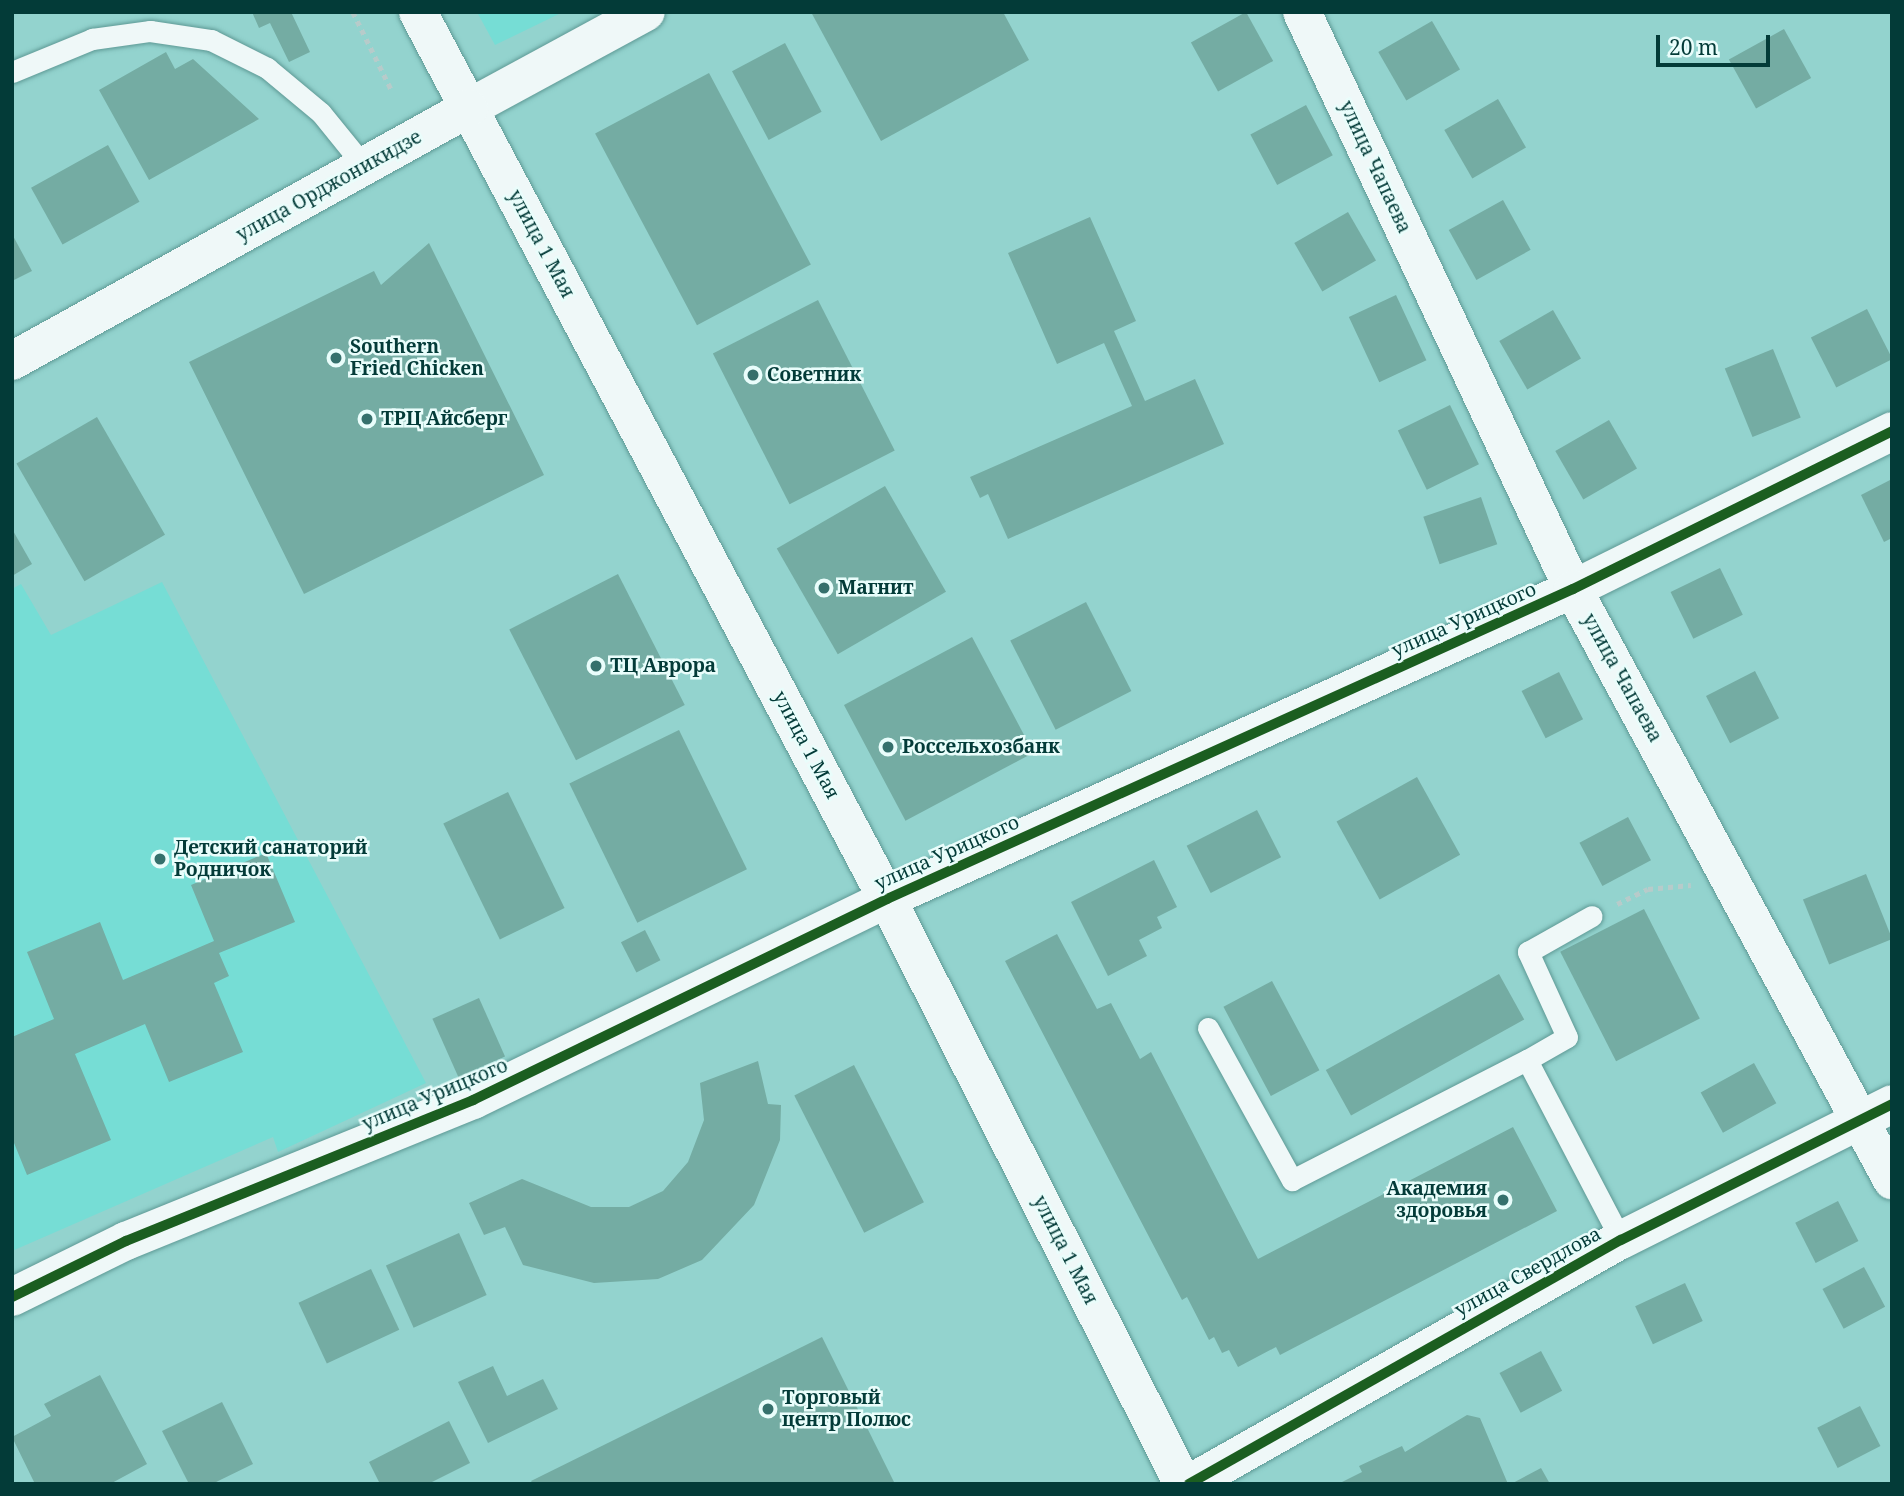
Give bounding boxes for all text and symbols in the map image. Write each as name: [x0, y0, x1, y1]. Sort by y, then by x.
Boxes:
scale bar: [1659, 21, 1773, 65]
text: 20 m: [1669, 33, 1718, 61]
street label: улица Чапаева: [1334, 97, 1416, 237]
street label: улица Орджоникидзе: [232, 126, 426, 246]
street label: улица 1 Мая: [503, 186, 579, 302]
place label: Southern Fried Chicken: [350, 336, 484, 380]
marker: Southern Fried Chicken: [328, 350, 344, 366]
place label: Советник: [767, 364, 861, 386]
marker: Советник: [745, 367, 761, 383]
place label: ТРЦ Айсберг: [381, 408, 507, 430]
marker: ТРЦ Айсберг: [359, 411, 375, 427]
place label: Магнит: [838, 577, 914, 599]
street label: улица Урицкого: [1388, 578, 1540, 662]
marker: Магнит: [816, 580, 832, 596]
street label: улица Чапаева: [1577, 610, 1667, 746]
place label: ТЦ Аврора: [610, 655, 716, 677]
marker: ТЦ Аврора: [588, 658, 604, 674]
street label: улица 1 Мая: [768, 687, 844, 803]
place label: Россельхозбанк: [902, 736, 1060, 758]
marker: Россельхозбанк: [880, 739, 896, 755]
street label: улица Урицкого: [871, 811, 1023, 895]
place label: Детский санаторий Родничок: [174, 837, 367, 881]
marker: Детский санаторий Родничок: [152, 851, 168, 867]
street label: улица Урицкого: [359, 1054, 511, 1136]
place label: Академия здоровья: [1386, 1178, 1487, 1222]
marker: Академия здоровья: [1493, 1190, 1513, 1210]
street label: улица 1 Мая: [1028, 1192, 1102, 1308]
street label: улица Свердлова: [1451, 1222, 1605, 1322]
place label: Торговый центр Полюс: [782, 1387, 911, 1431]
marker: Торговый центр Полюс: [760, 1401, 776, 1417]

